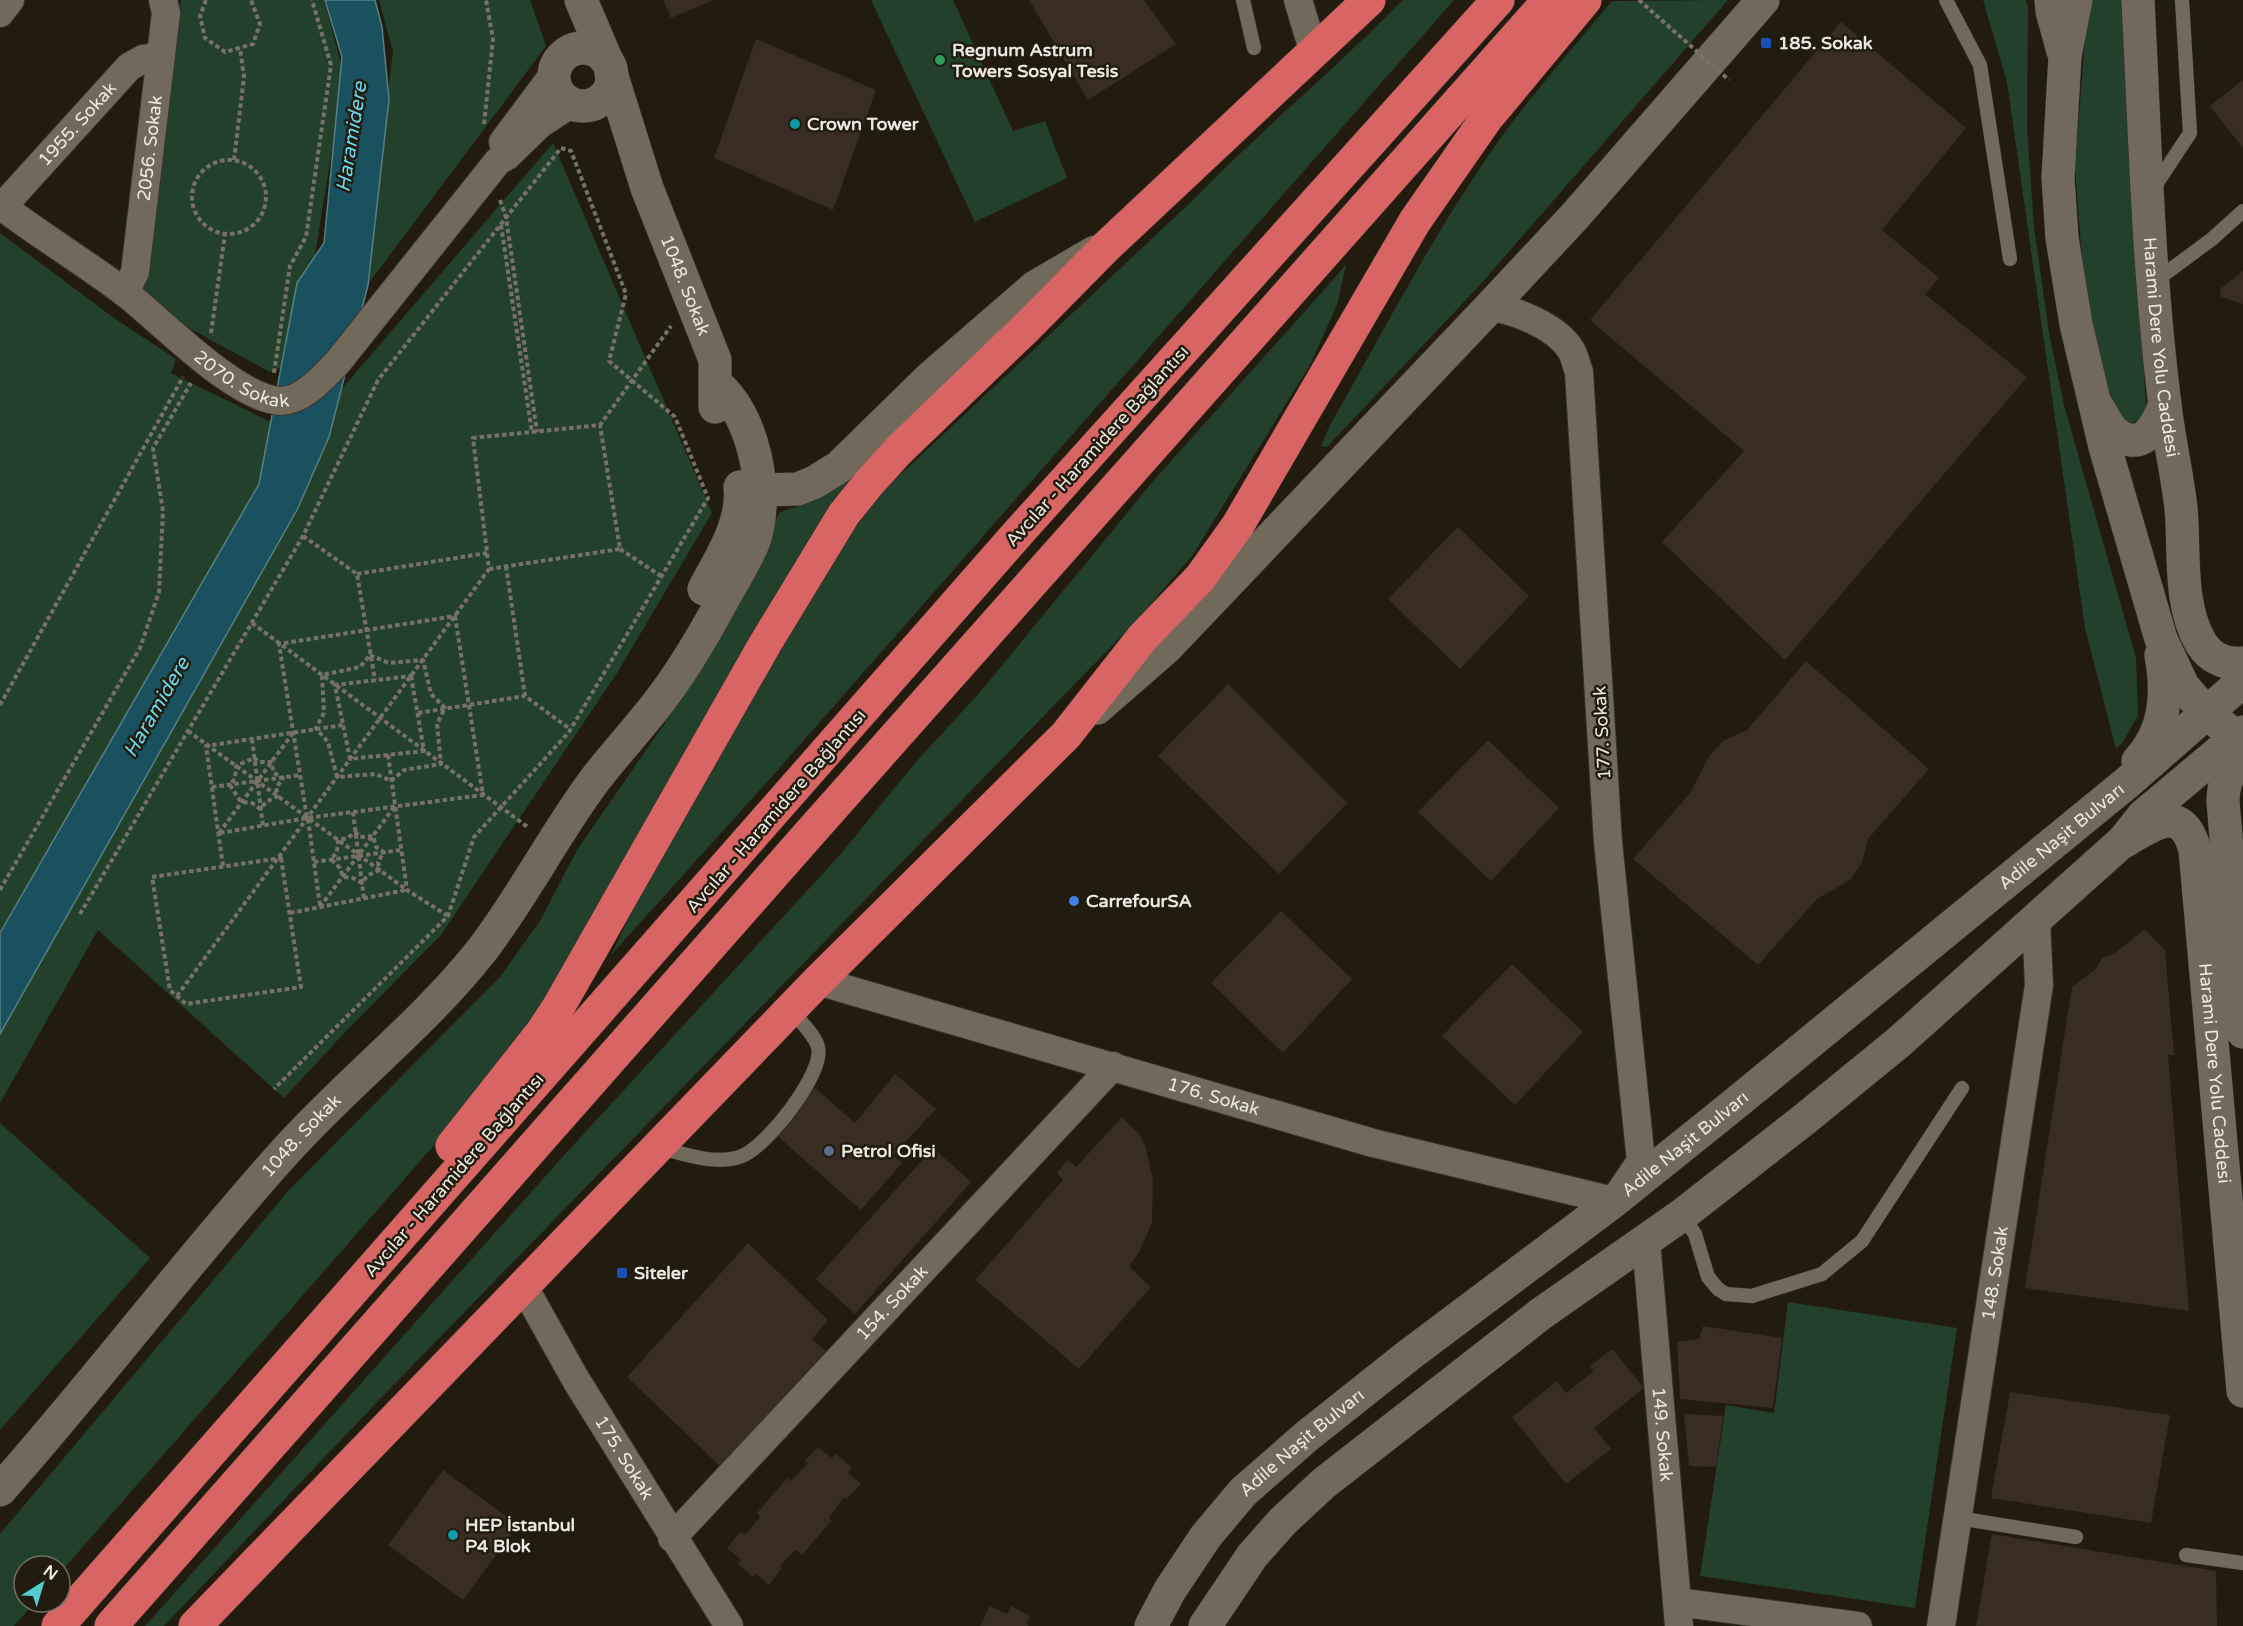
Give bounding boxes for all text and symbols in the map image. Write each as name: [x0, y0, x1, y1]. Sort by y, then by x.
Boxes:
place label: 185. Sokak: [1778, 32, 1873, 54]
marker: 185. Sokak: [1759, 36, 1773, 50]
place label: Regnum Astrum Towers Sosyal Tesis: [951, 39, 1119, 82]
marker: Regnum Astrum Towers Sosyal Tesis: [933, 53, 947, 67]
street label: 1955. Sokak: [33, 77, 121, 171]
water label: Haramidere: [331, 79, 373, 194]
street label: 2056. Sokak: [133, 94, 167, 202]
place label: Crown Tower: [807, 113, 920, 135]
marker: Crown Tower: [788, 117, 802, 131]
street label: 1048. Sokak: [656, 232, 715, 339]
street label: Harami Dere Yolu Caddesi: [2139, 236, 2184, 459]
street label: Avcılar - Haramidere Bağlantısı: [1001, 341, 1193, 551]
street label: 2070. Sokak: [189, 346, 290, 412]
water label: Haramidere: [119, 652, 196, 762]
street label: 177. Sokak: [1589, 685, 1615, 780]
street label: Avcılar - Haramidere Bağlantısı: [681, 705, 871, 917]
street label: Adile Naşit Bulvarı: [1994, 778, 2129, 894]
place label: CarrefourSA: [1086, 890, 1192, 912]
marker: CarrefourSA: [1067, 894, 1081, 908]
street label: Harami Dere Yolu Caddesi: [2194, 962, 2236, 1184]
street label: Avcılar - Haramidere Bağlantısı: [359, 1069, 549, 1281]
street label: 176. Sokak: [1165, 1073, 1262, 1120]
street label: Adile Naşit Bulvarı: [1617, 1086, 1753, 1201]
street label: 1048. Sokak: [257, 1089, 346, 1182]
place label: Petrol Ofisi: [841, 1140, 936, 1162]
marker: Petrol Ofisi: [822, 1144, 836, 1158]
street label: 148. Sokak: [1977, 1224, 2013, 1322]
street label: 154. Sokak: [851, 1260, 932, 1345]
place label: Siteler: [634, 1262, 689, 1284]
marker: Siteler: [615, 1266, 629, 1280]
street label: Adile Naşit Bulvarı: [1235, 1384, 1369, 1501]
street label: 149. Sokak: [1648, 1386, 1678, 1483]
street label: 175. Sokak: [590, 1412, 659, 1504]
place label: HEP İstanbul P4 Blok: [465, 1514, 575, 1557]
marker: HEP İstanbul P4 Blok: [446, 1528, 460, 1542]
north arrow: [12, 1554, 72, 1614]
text: N: [39, 1561, 62, 1585]

